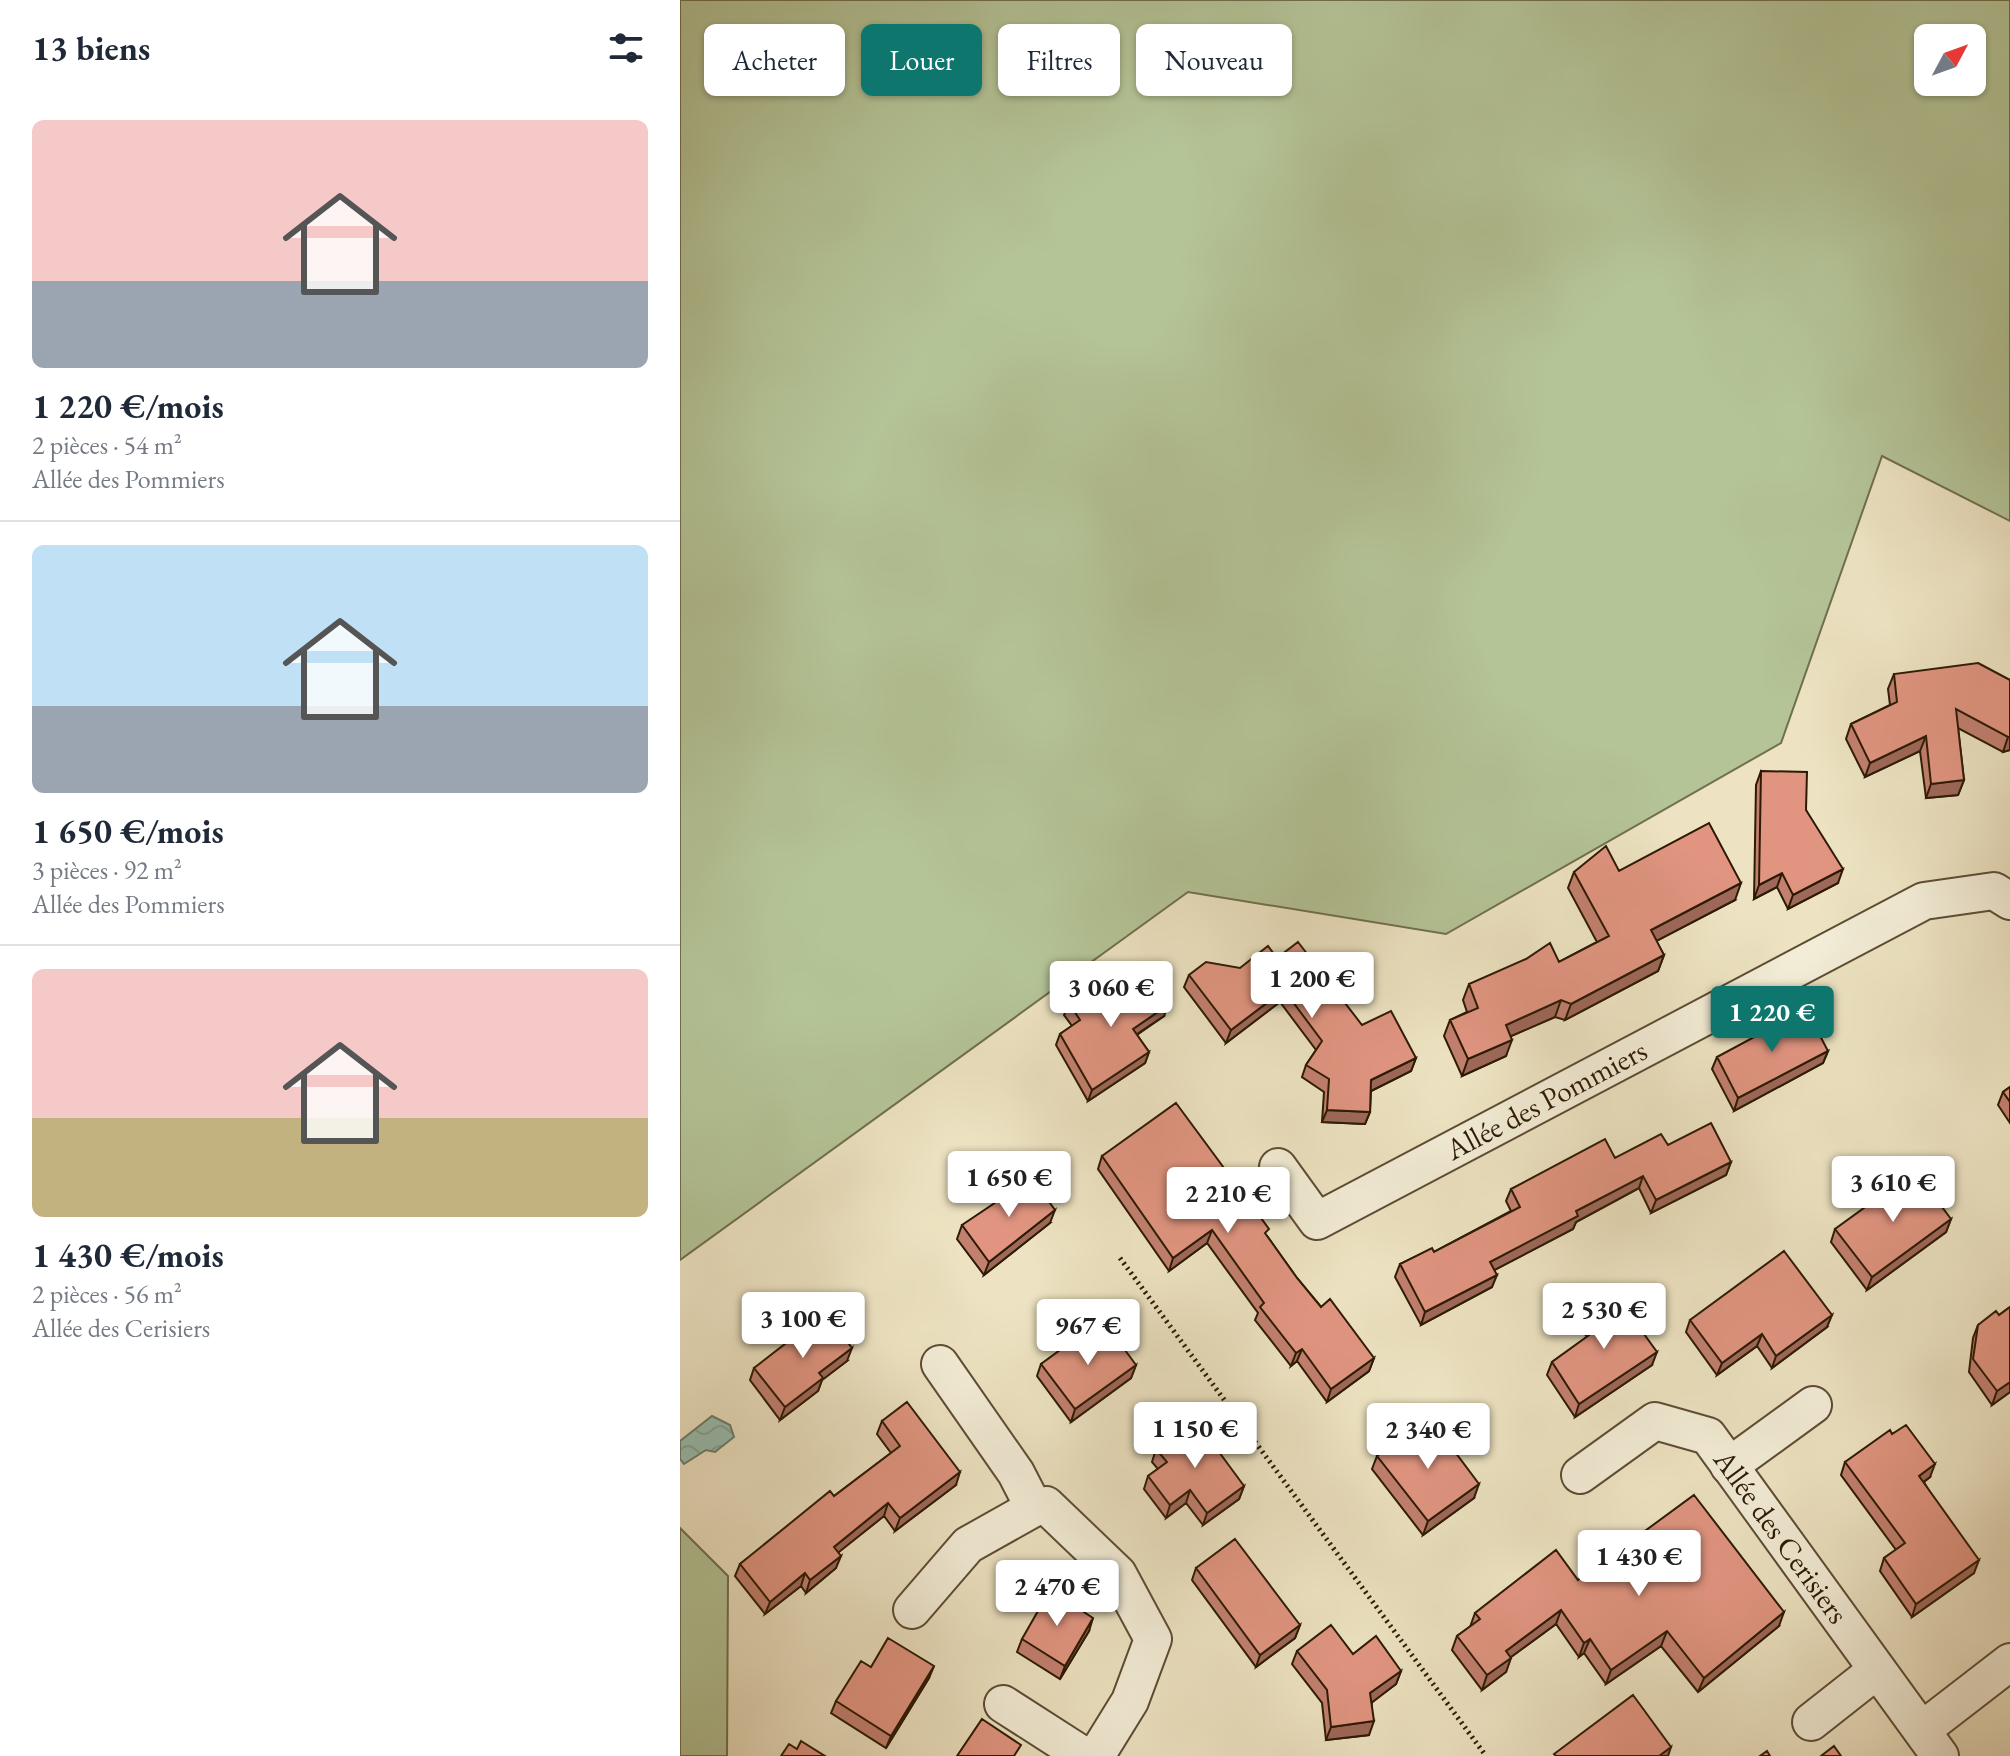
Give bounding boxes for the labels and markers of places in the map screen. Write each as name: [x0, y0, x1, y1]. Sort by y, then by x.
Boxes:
pin: 1 200 €: [1238, 952, 1386, 1020]
pin: 3 060 €: [1037, 961, 1185, 1029]
pin: 1 220 €: [1698, 986, 1846, 1054]
pin: 1 650 €: [935, 1151, 1083, 1219]
pin: 3 610 €: [1819, 1156, 1967, 1224]
pin: 2 210 €: [1154, 1167, 1302, 1235]
pin: 2 530 €: [1530, 1283, 1678, 1351]
pin: 3 100 €: [729, 1292, 877, 1360]
pin: 967 €: [1032, 1299, 1144, 1367]
pin: 1 150 €: [1121, 1402, 1269, 1470]
pin: 2 340 €: [1354, 1403, 1502, 1471]
pin: 1 430 €: [1565, 1530, 1713, 1598]
pin: 2 470 €: [983, 1560, 1131, 1628]

